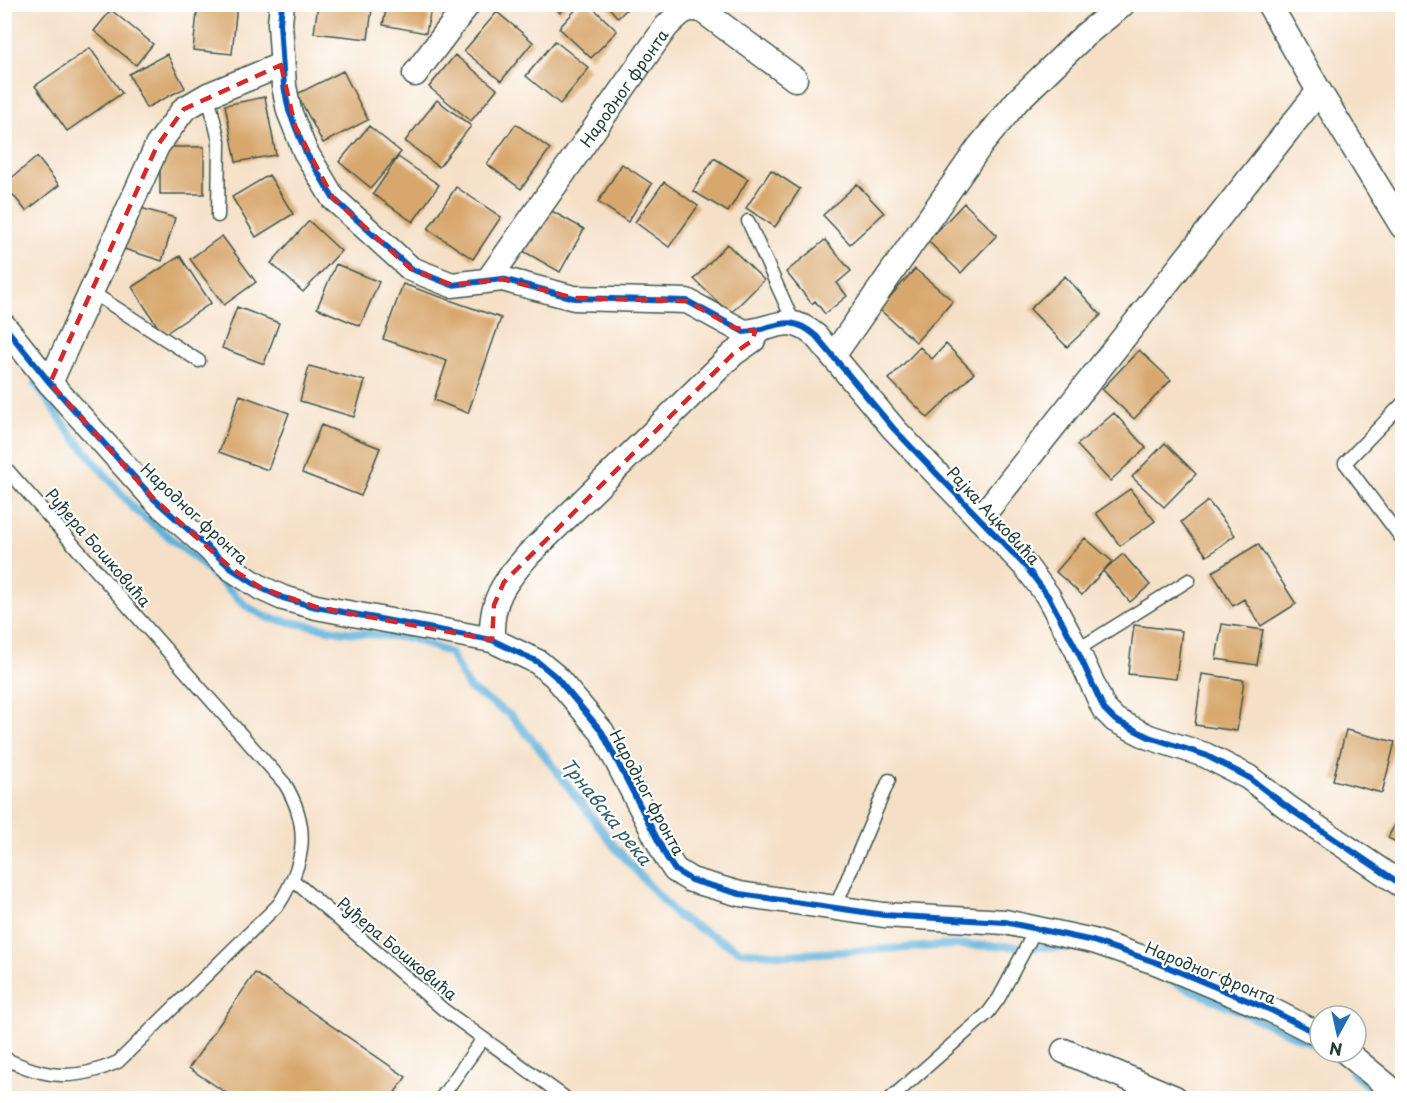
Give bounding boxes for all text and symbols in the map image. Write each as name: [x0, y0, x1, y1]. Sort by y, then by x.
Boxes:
street label: Народног фронта: [574, 23, 674, 152]
street label: Народног фронта: [136, 457, 254, 570]
street label: Рајка Ацковића: [942, 460, 1046, 570]
street label: Руђера Бошковића: [41, 482, 157, 612]
street label: Народног фронта: [605, 725, 691, 859]
water label: Трнавска река: [555, 752, 659, 871]
street label: Руђера Бошковића: [333, 891, 463, 1005]
street label: Народног фронта: [1142, 935, 1280, 1009]
north arrow: [1308, 1004, 1368, 1064]
text: N: [1328, 1037, 1344, 1063]

